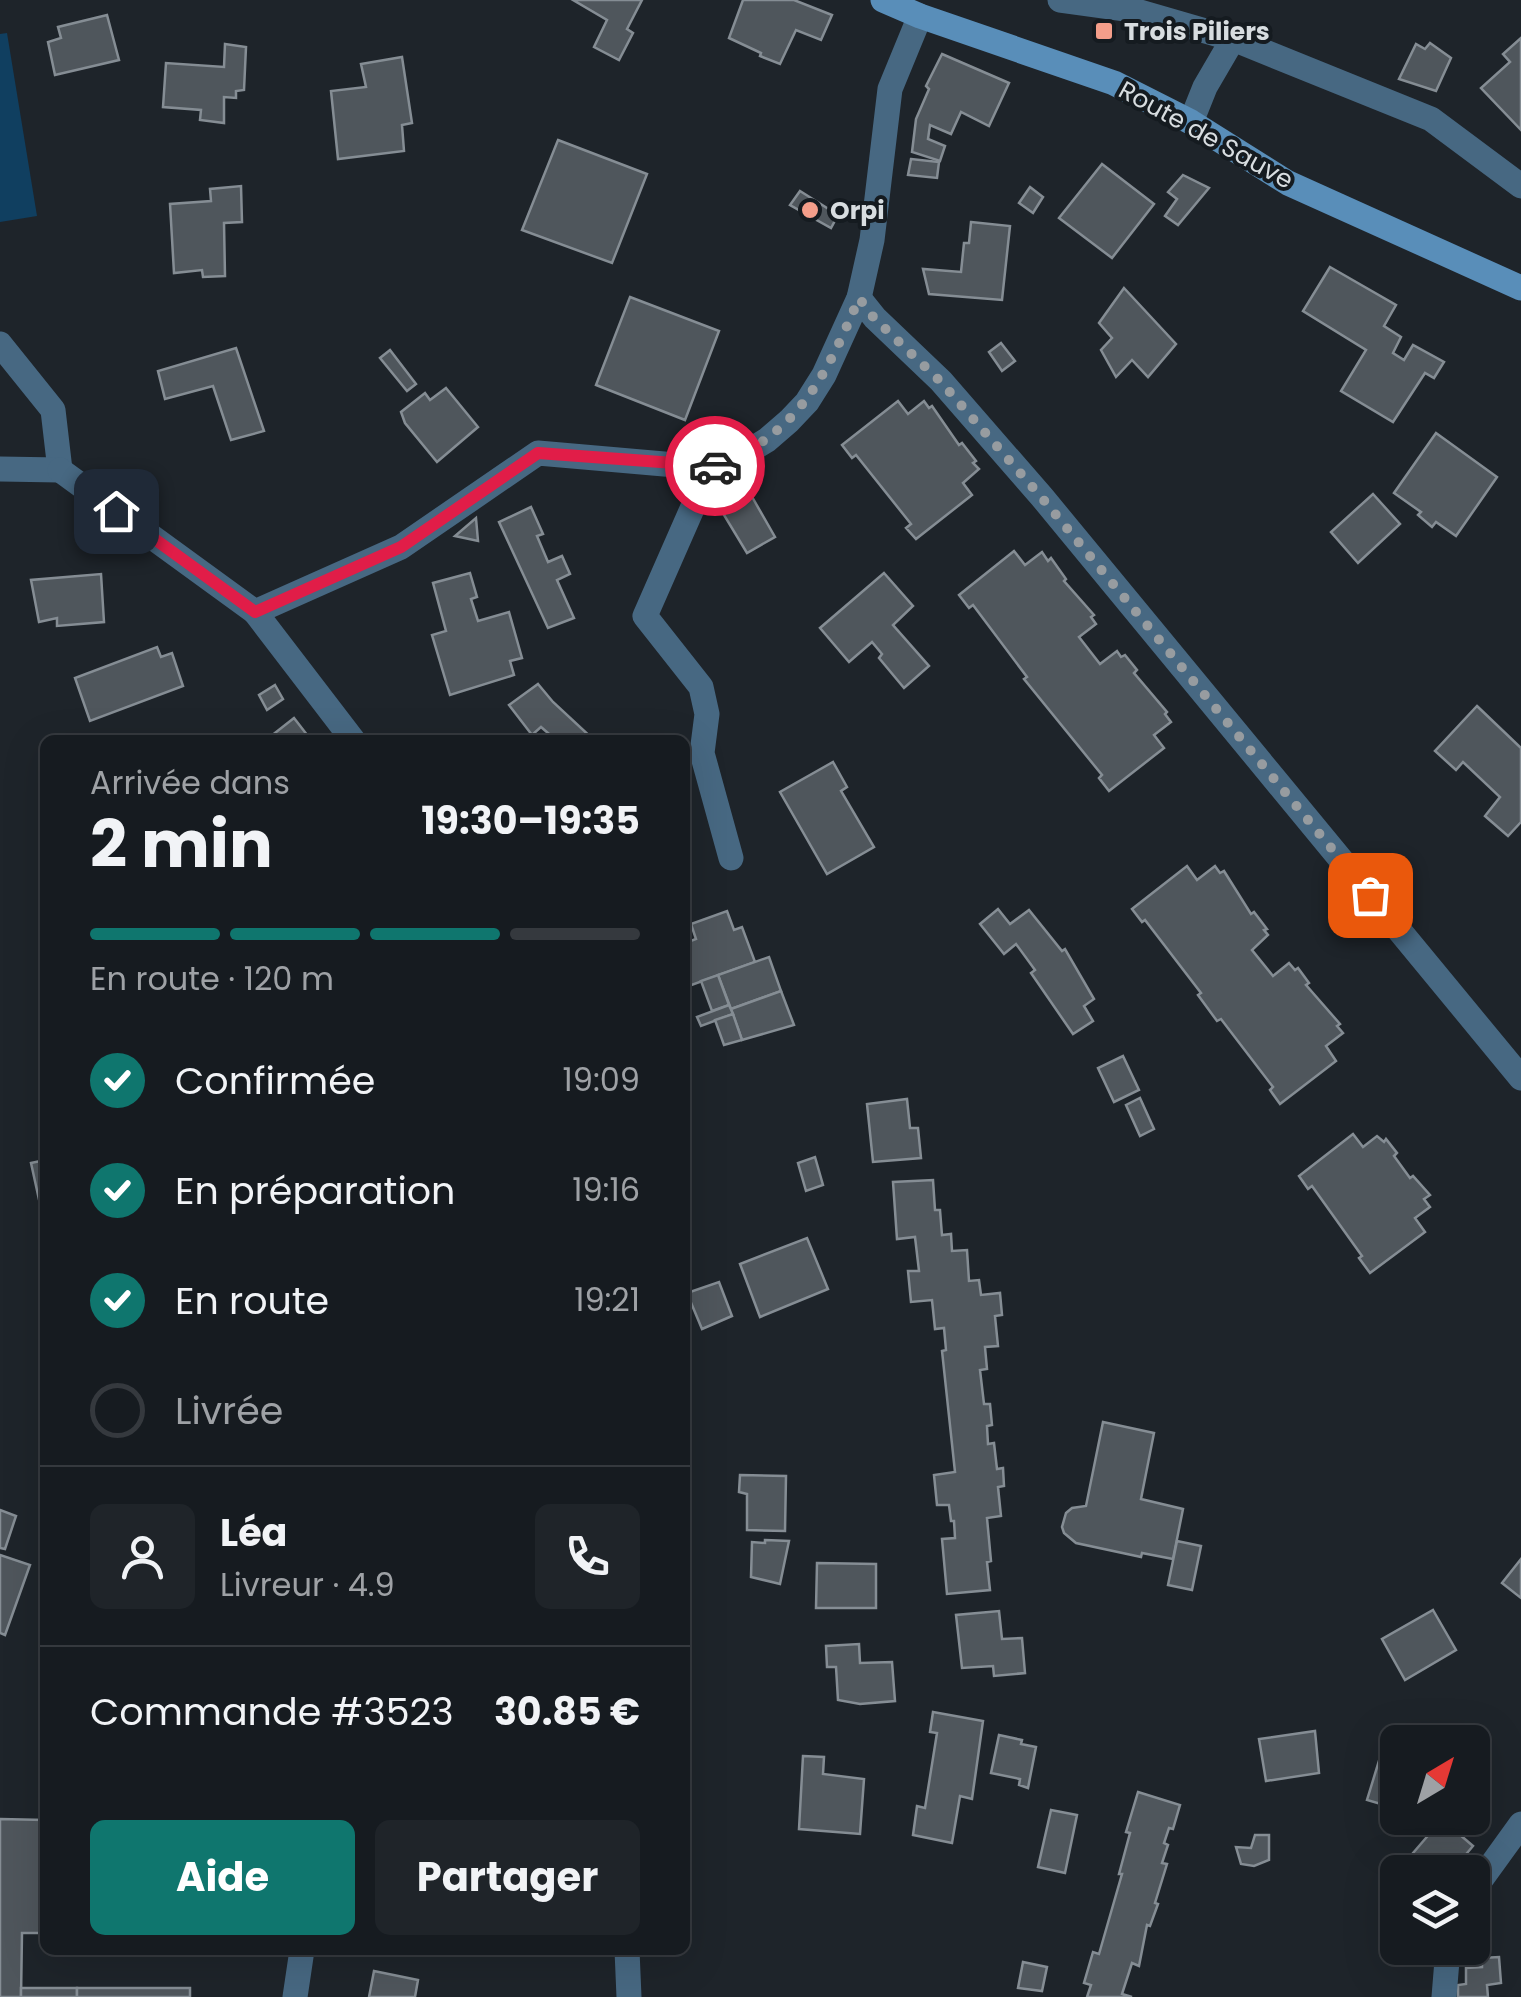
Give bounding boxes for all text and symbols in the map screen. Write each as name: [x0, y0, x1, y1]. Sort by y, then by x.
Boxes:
place label: Trois Piliers: [1124, 14, 1270, 49]
marker: Trois Piliers: [1093, 20, 1115, 42]
street label: Route de Sauve: [1112, 73, 1300, 197]
place label: Orpi: [830, 193, 885, 228]
marker: Orpi: [799, 199, 821, 221]
courier: [665, 416, 765, 516]
icon: car: [688, 439, 743, 494]
pin: [74, 469, 159, 554]
icon: home: [89, 484, 144, 539]
text: Arrivée dans: [90, 760, 290, 805]
text: 19:30–19:35: [421, 794, 640, 847]
text: 2 min: [90, 799, 273, 890]
pin: [1328, 853, 1413, 938]
icon: bag: [1343, 868, 1398, 923]
text: En route · 120 m: [90, 956, 334, 1001]
icon: check: [90, 1053, 145, 1108]
text: Confirmée: [175, 1054, 375, 1107]
text: 19:09: [563, 1057, 640, 1102]
icon: check: [90, 1163, 145, 1218]
text: En préparation: [175, 1164, 455, 1217]
text: 19:16: [572, 1167, 640, 1212]
icon: check: [90, 1273, 145, 1328]
text: En route: [175, 1274, 329, 1327]
text: 19:21: [574, 1277, 640, 1322]
text: Livrée: [175, 1384, 283, 1437]
button: person: [90, 1504, 195, 1609]
button: phone: [535, 1504, 640, 1609]
text: Léa: [220, 1506, 287, 1559]
text: Livreur · 4.9: [220, 1562, 395, 1607]
text: Commande #3523: [90, 1685, 454, 1738]
text: 30.85 €: [494, 1685, 640, 1738]
north arrow: [1380, 1725, 1490, 1835]
map controls: [1380, 1725, 1490, 1965]
button: Aide: [90, 1820, 355, 1935]
button: Partager: [375, 1820, 640, 1935]
button: layers: [1380, 1855, 1490, 1965]

